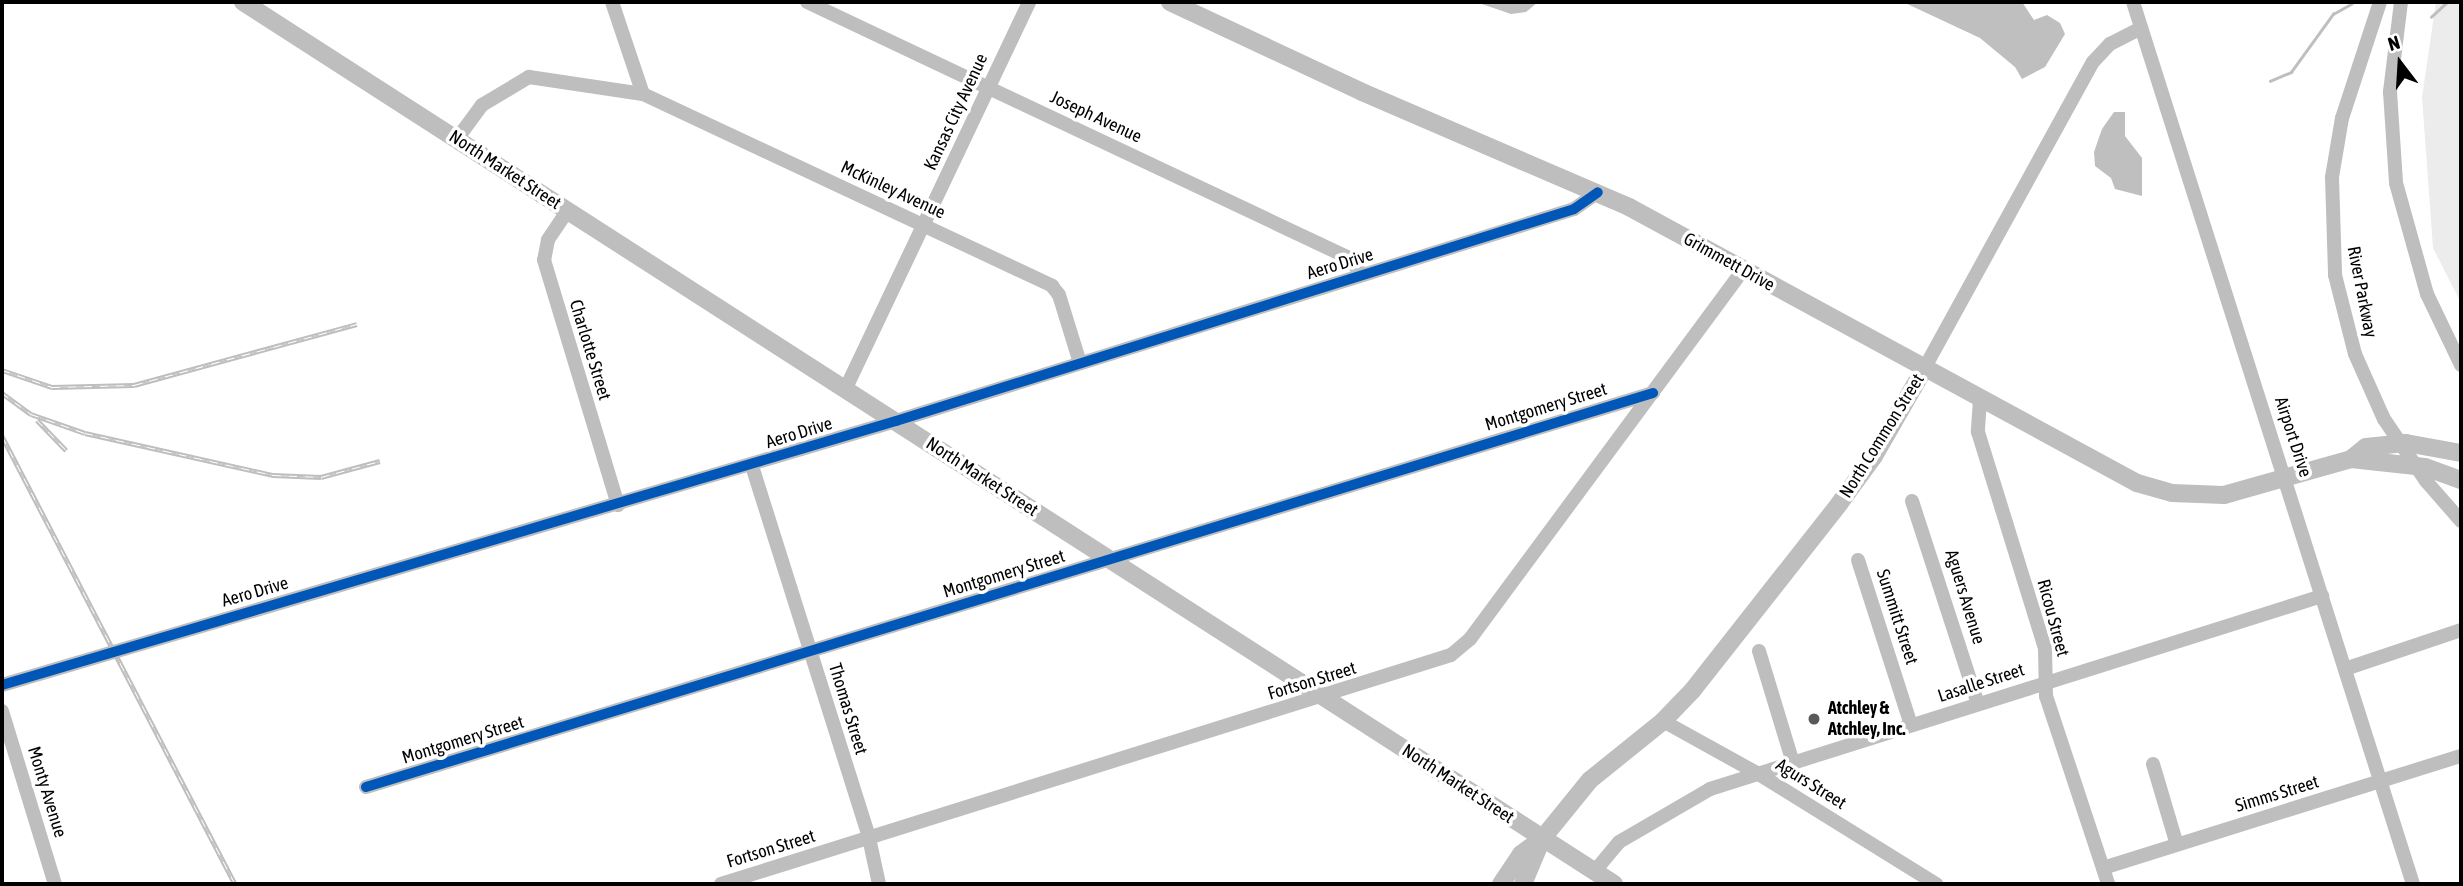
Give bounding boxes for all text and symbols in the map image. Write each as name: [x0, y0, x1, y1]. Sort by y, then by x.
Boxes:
north arrow: [2365, 28, 2435, 98]
text: N: [2385, 31, 2402, 55]
street label: Kansas City Avenue: [920, 50, 992, 174]
street label: Joseph Avenue: [1047, 86, 1145, 148]
street label: North Market Street: [445, 126, 565, 214]
street label: McKinley Avenue: [837, 156, 949, 224]
street label: Grimmett Drive: [1680, 228, 1778, 296]
street label: Aero Drive: [1304, 244, 1376, 284]
street label: River Parkway: [2343, 244, 2381, 340]
street label: Charlotte Street: [564, 297, 616, 403]
street label: North Common Street: [1835, 370, 1929, 502]
street label: Montgomery Street: [1483, 378, 1609, 436]
street label: Airport Drive: [2270, 394, 2316, 480]
street label: Aero Drive: [763, 413, 835, 453]
street label: North Market Street: [922, 433, 1042, 521]
street label: Montgomery Street: [941, 545, 1067, 603]
street label: Aguers Avenue: [1940, 547, 1990, 647]
street label: Summitt Street: [1871, 567, 1923, 667]
street label: Aero Drive: [219, 572, 291, 612]
street label: Ricou Street: [2032, 577, 2074, 659]
street label: Fortson Street: [1265, 657, 1359, 705]
street label: Lasalle Street: [1935, 659, 2027, 707]
street label: Thomas Street: [824, 661, 872, 757]
place label: Atchley & Atchley, Inc.: [1828, 698, 1906, 740]
street label: Montgomery Street: [400, 711, 526, 769]
marker: Atchley & Atchley, Inc.: [1806, 711, 1822, 727]
street label: North Market Street: [1398, 740, 1518, 828]
street label: Monty Avenue: [23, 744, 71, 840]
street label: Agurs Street: [1772, 754, 1850, 814]
street label: Simms Street: [2233, 771, 2321, 817]
street label: Fortson Street: [724, 825, 818, 873]

